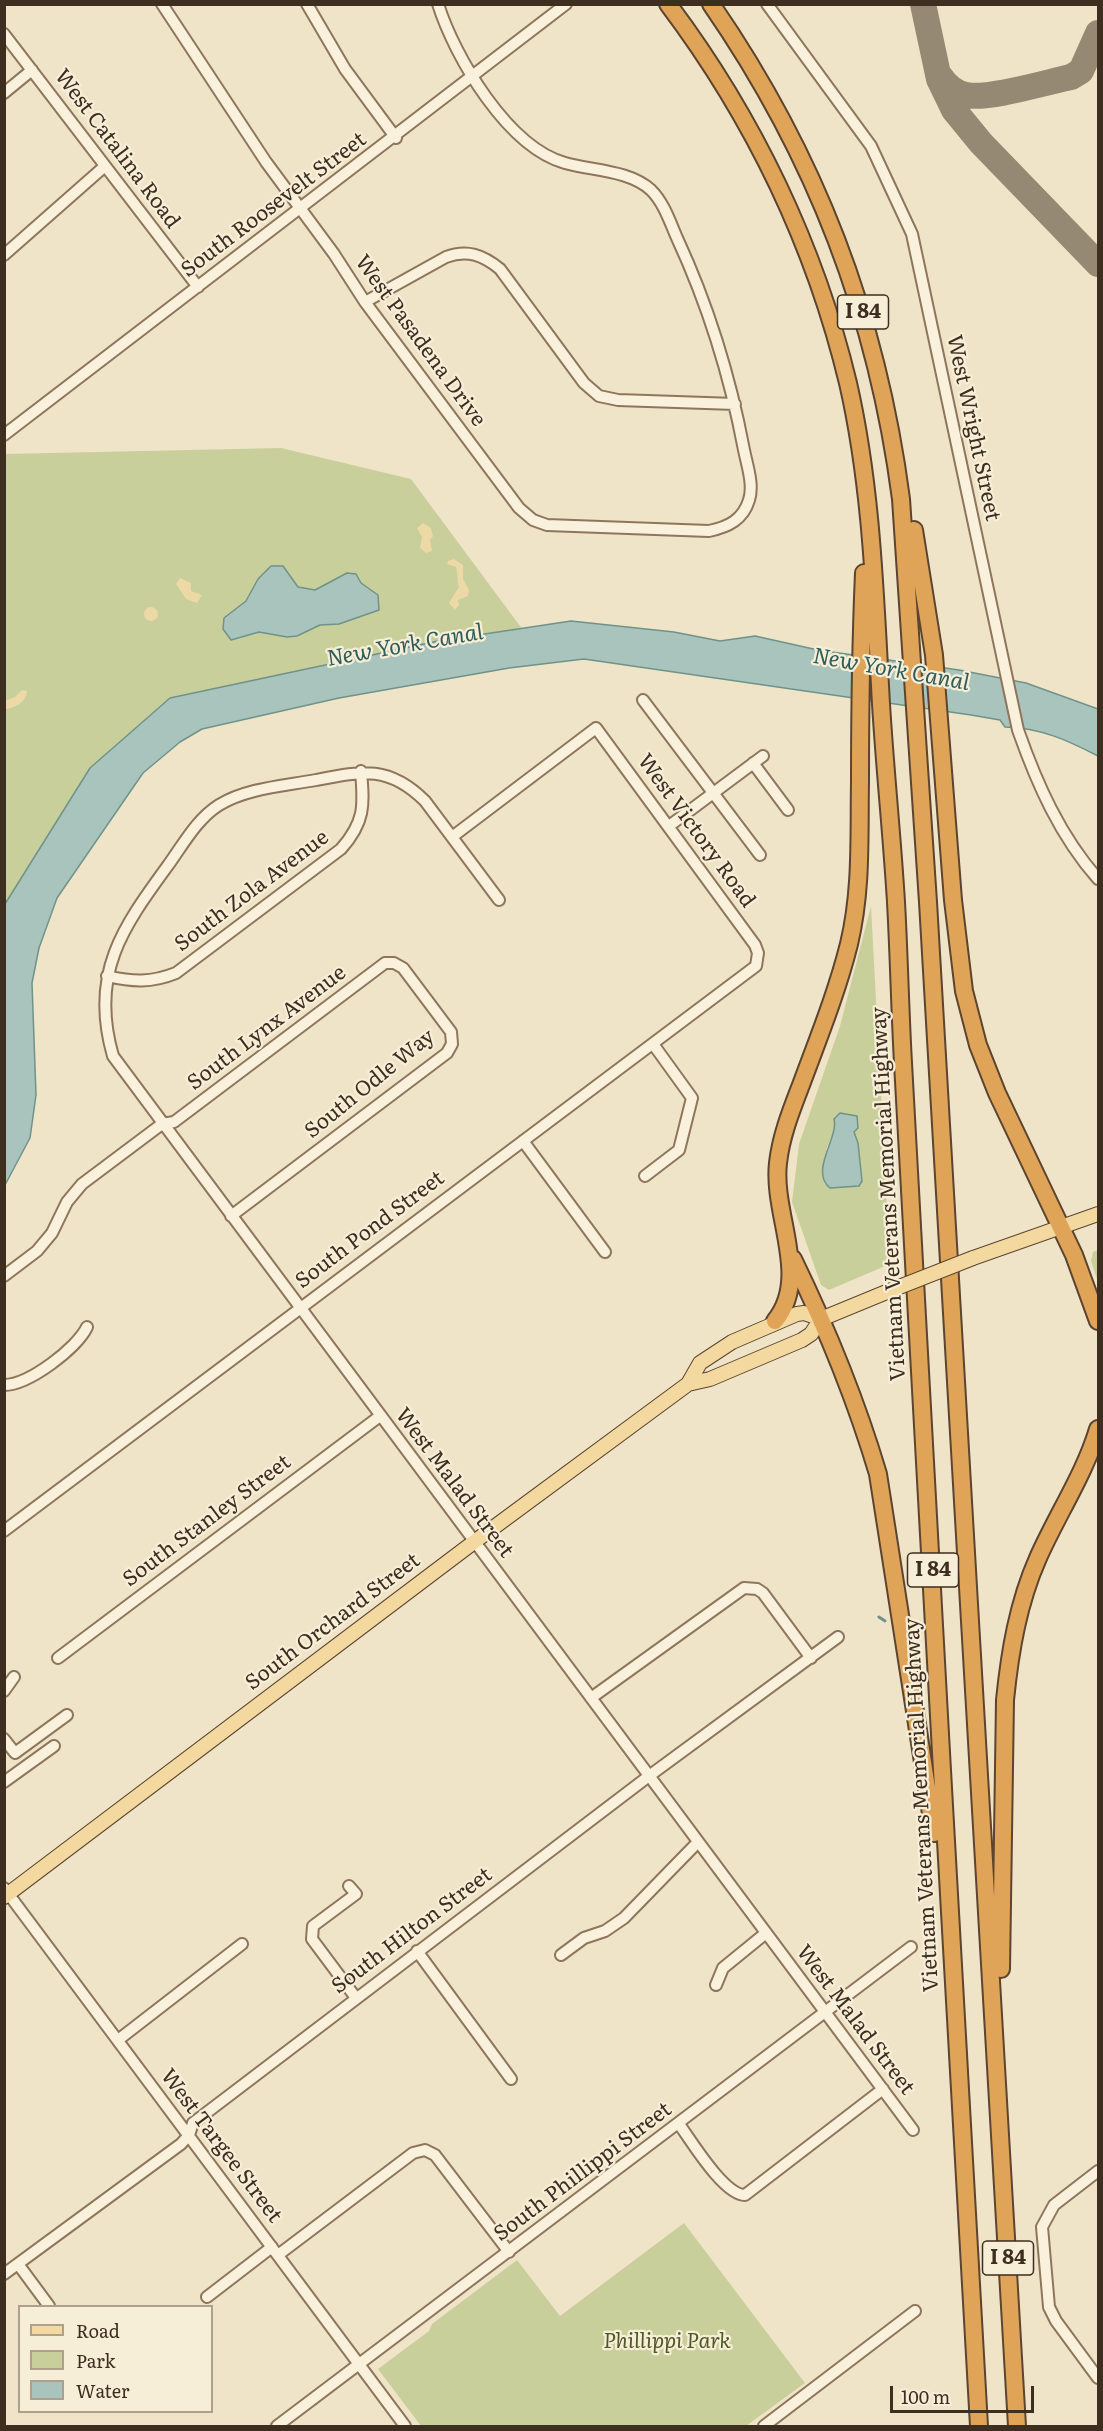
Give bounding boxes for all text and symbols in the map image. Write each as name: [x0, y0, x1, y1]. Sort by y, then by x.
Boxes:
street label: West Catalina Road: [49, 64, 185, 234]
street label: South Roosevelt Street: [177, 127, 371, 283]
street label: West Pasadena Drive: [349, 250, 491, 432]
road number: I 84: [838, 295, 888, 329]
street label: West Wright Street: [941, 332, 1005, 524]
water label: New York Canal: [325, 619, 485, 673]
water label: New York Canal: [811, 643, 971, 697]
street label: West Victory Road: [632, 749, 760, 913]
street label: South Zola Avenue: [170, 825, 334, 957]
street label: South Lynx Avenue: [183, 960, 351, 1096]
street label: Vietnam Veterans Memorial Highway: [867, 1006, 911, 1382]
street label: South Odle Way: [300, 1024, 440, 1144]
street label: South Pond Street: [291, 1166, 449, 1294]
street label: West Malad Street: [389, 1403, 519, 1563]
street label: South Stanley Street: [118, 1450, 296, 1592]
street label: South Orchard Street: [241, 1548, 425, 1696]
road number: I 84: [908, 1553, 958, 1587]
street label: Vietnam Veterans Memorial Highway: [900, 1617, 944, 1993]
street label: South Hilton Street: [327, 1863, 497, 1999]
street label: West Malad Street: [790, 1940, 920, 2100]
street label: West Targee Street: [155, 2064, 287, 2228]
street label: South Phillippi Street: [489, 2097, 677, 2247]
road number: I 84: [982, 2241, 1034, 2275]
legend: [18, 2305, 213, 2413]
text: Road: [76, 2317, 120, 2344]
park label: Phillippi Park: [603, 2329, 731, 2355]
text: Park: [76, 2347, 115, 2374]
scale bar: [893, 2374, 1037, 2412]
text: Water: [76, 2377, 129, 2404]
text: 100 m: [901, 2383, 950, 2410]

